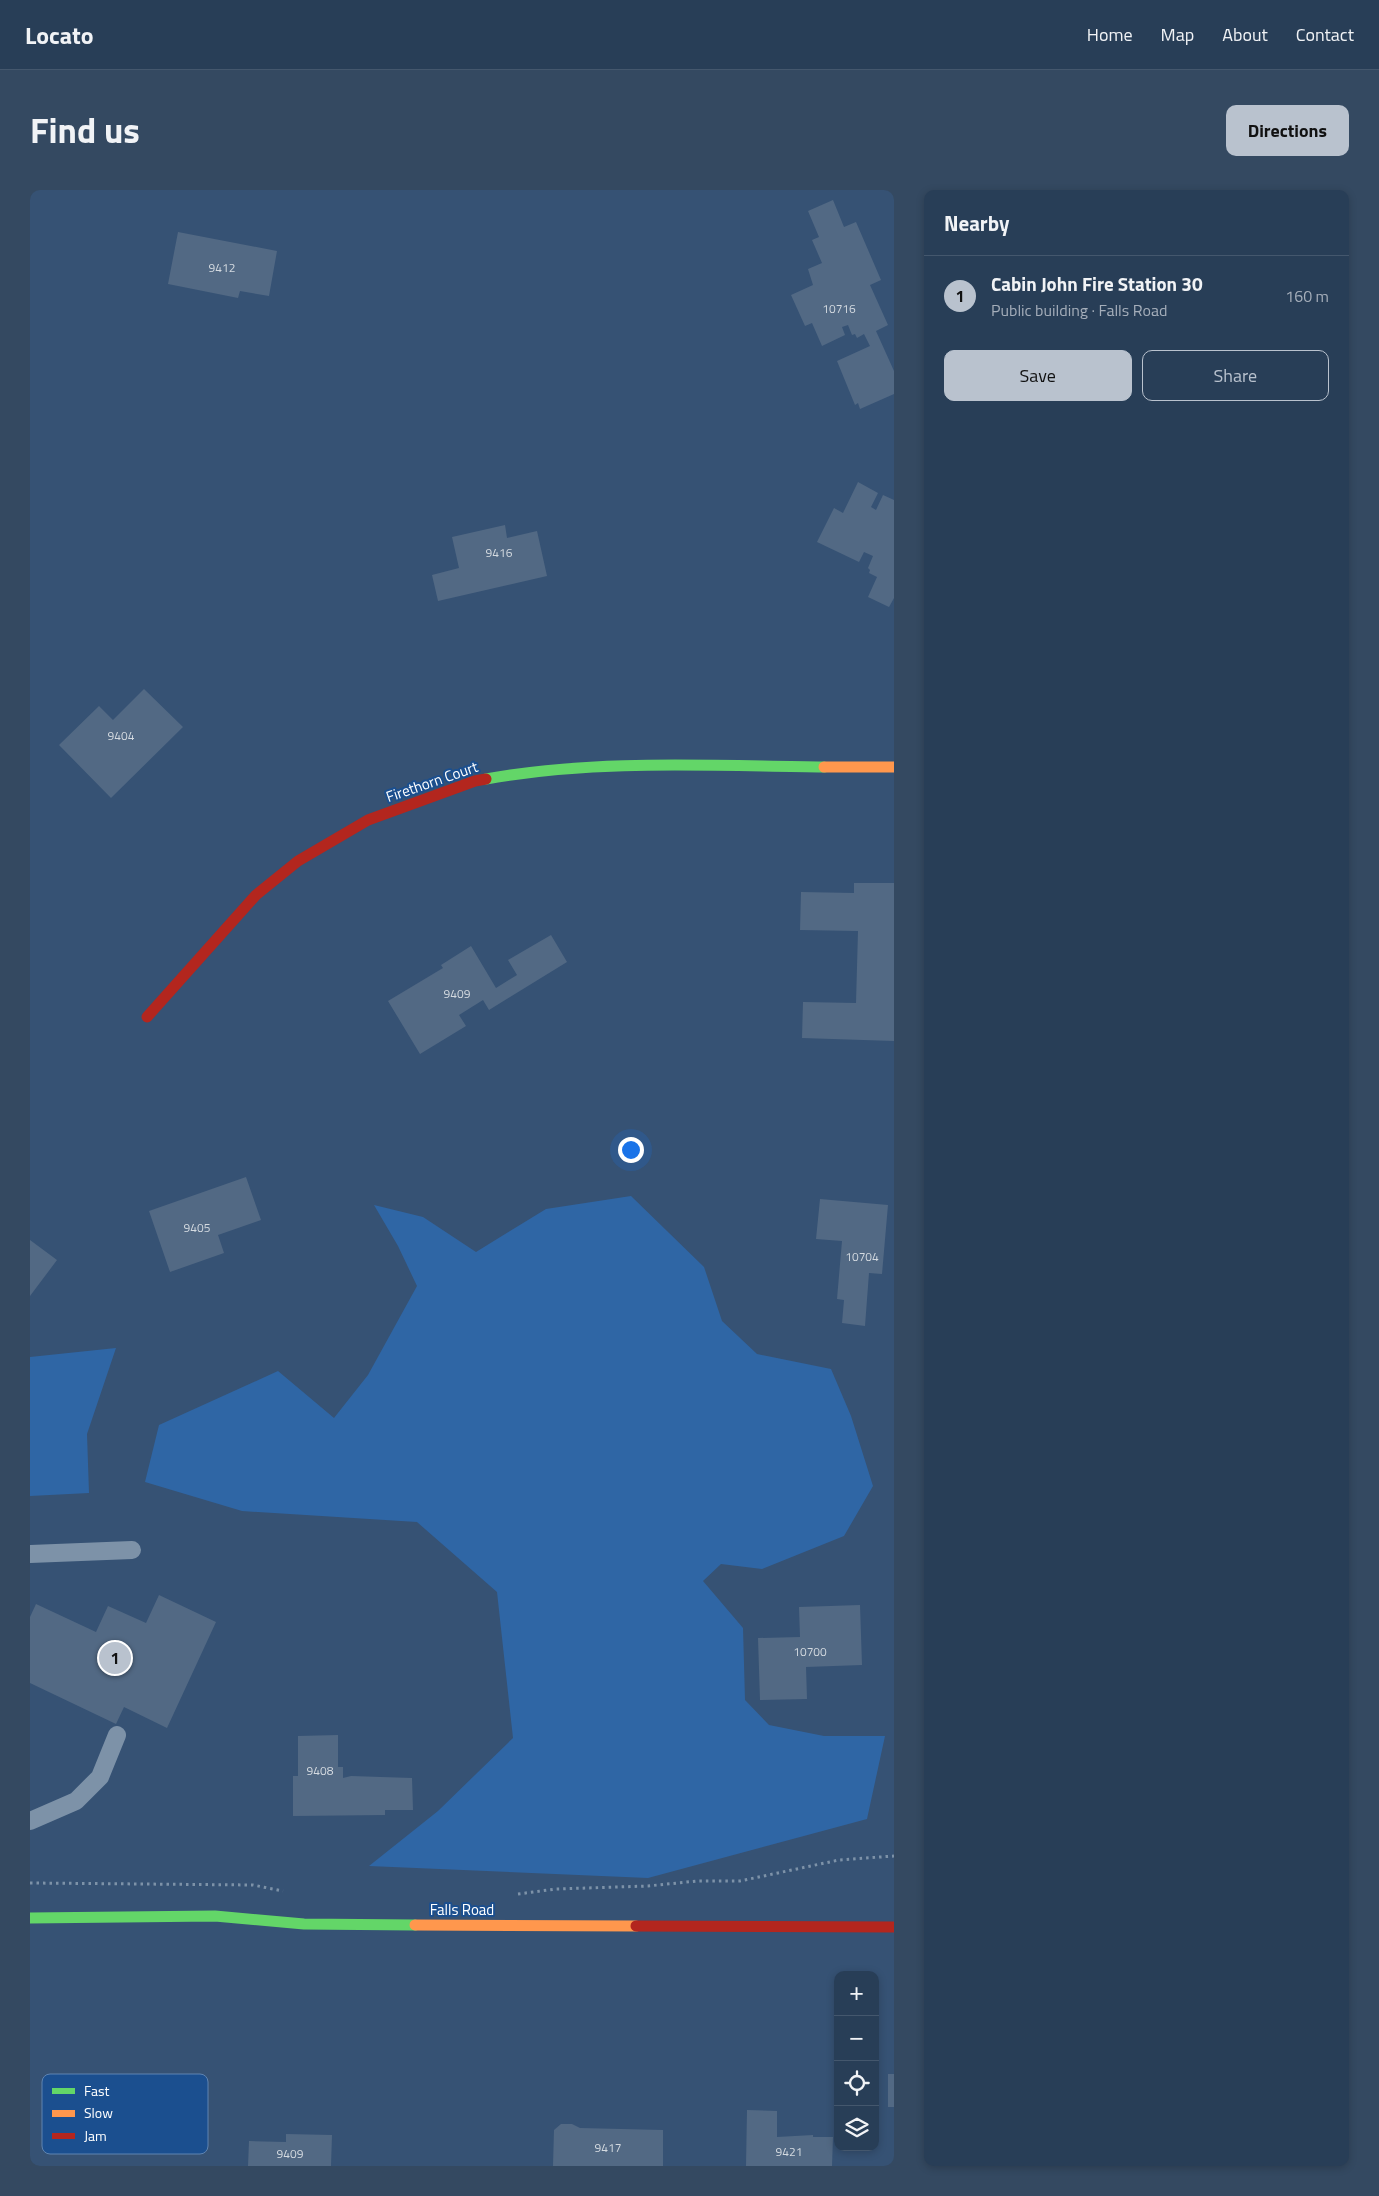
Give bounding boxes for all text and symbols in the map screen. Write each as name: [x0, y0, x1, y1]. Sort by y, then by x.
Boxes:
text: Locato: [25, 17, 94, 53]
text: Home: [1087, 21, 1133, 48]
text: Map: [1161, 21, 1194, 48]
text: About: [1222, 21, 1268, 48]
text: Contact: [1296, 21, 1354, 48]
text: Find us: [30, 103, 140, 157]
button: Directions: [1226, 105, 1349, 156]
text: Nearby: [944, 207, 1009, 239]
house number: 9412: [209, 258, 235, 277]
text: Cabin John Fire Station 30: [991, 269, 1203, 298]
text: 1: [956, 284, 964, 308]
text: 160 m: [1285, 284, 1329, 308]
text: Public building · Falls Road: [991, 298, 1167, 322]
house number: 10716: [822, 299, 856, 318]
button: Save: [944, 350, 1132, 401]
button: Share: [1142, 350, 1329, 401]
house number: 9416: [486, 543, 513, 562]
house number: 9404: [108, 726, 135, 745]
street label: Firethorn Court: [383, 755, 482, 808]
house number: 9409: [444, 984, 471, 1003]
your location: [618, 1137, 644, 1163]
house number: 9405: [184, 1218, 211, 1237]
house number: 10704: [845, 1247, 879, 1266]
pin: 1: [99, 1639, 131, 1677]
house number: 10700: [793, 1642, 827, 1661]
house number: 9408: [307, 1761, 334, 1780]
street label: Falls Road: [430, 1898, 494, 1921]
map controls: [834, 1971, 879, 2151]
button: +: [834, 1971, 879, 2016]
button: −: [834, 2016, 879, 2061]
button: locate: [834, 2061, 879, 2106]
legend: [42, 2074, 208, 2154]
text: Fast: [84, 2080, 109, 2101]
text: Slow: [84, 2102, 113, 2123]
button: layers: [834, 2106, 879, 2151]
text: Jam: [84, 2125, 107, 2146]
house number: 9417: [595, 2138, 621, 2157]
house number: 9421: [776, 2142, 802, 2161]
house number: 9409: [277, 2144, 304, 2163]

